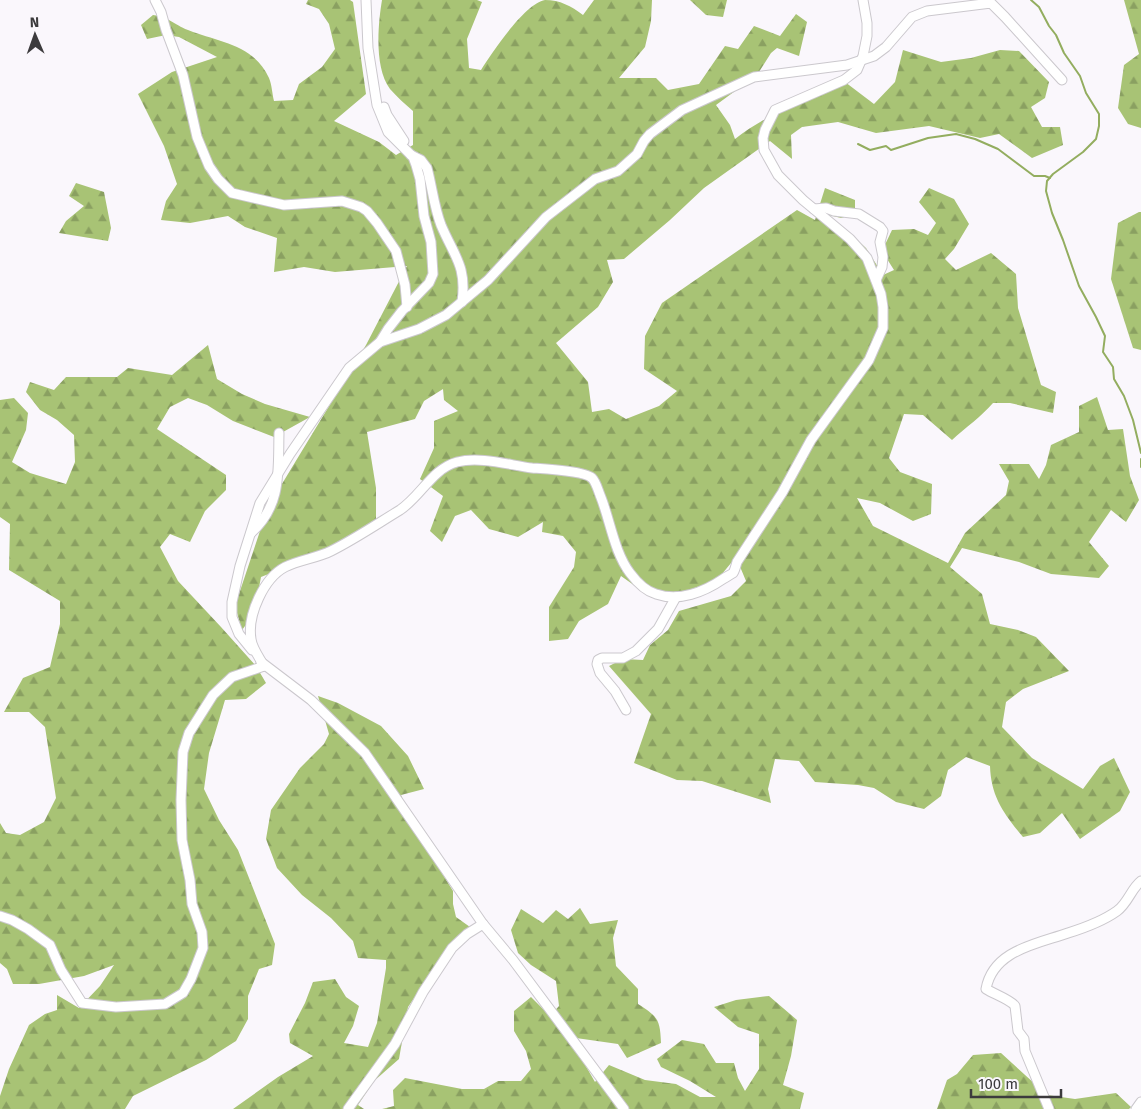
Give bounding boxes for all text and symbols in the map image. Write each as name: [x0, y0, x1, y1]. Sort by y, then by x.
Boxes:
north arrow: [10, 10, 60, 60]
text: N: [30, 14, 40, 31]
scale bar: [971, 1066, 1061, 1098]
text: 100 m: [978, 1075, 1018, 1093]

